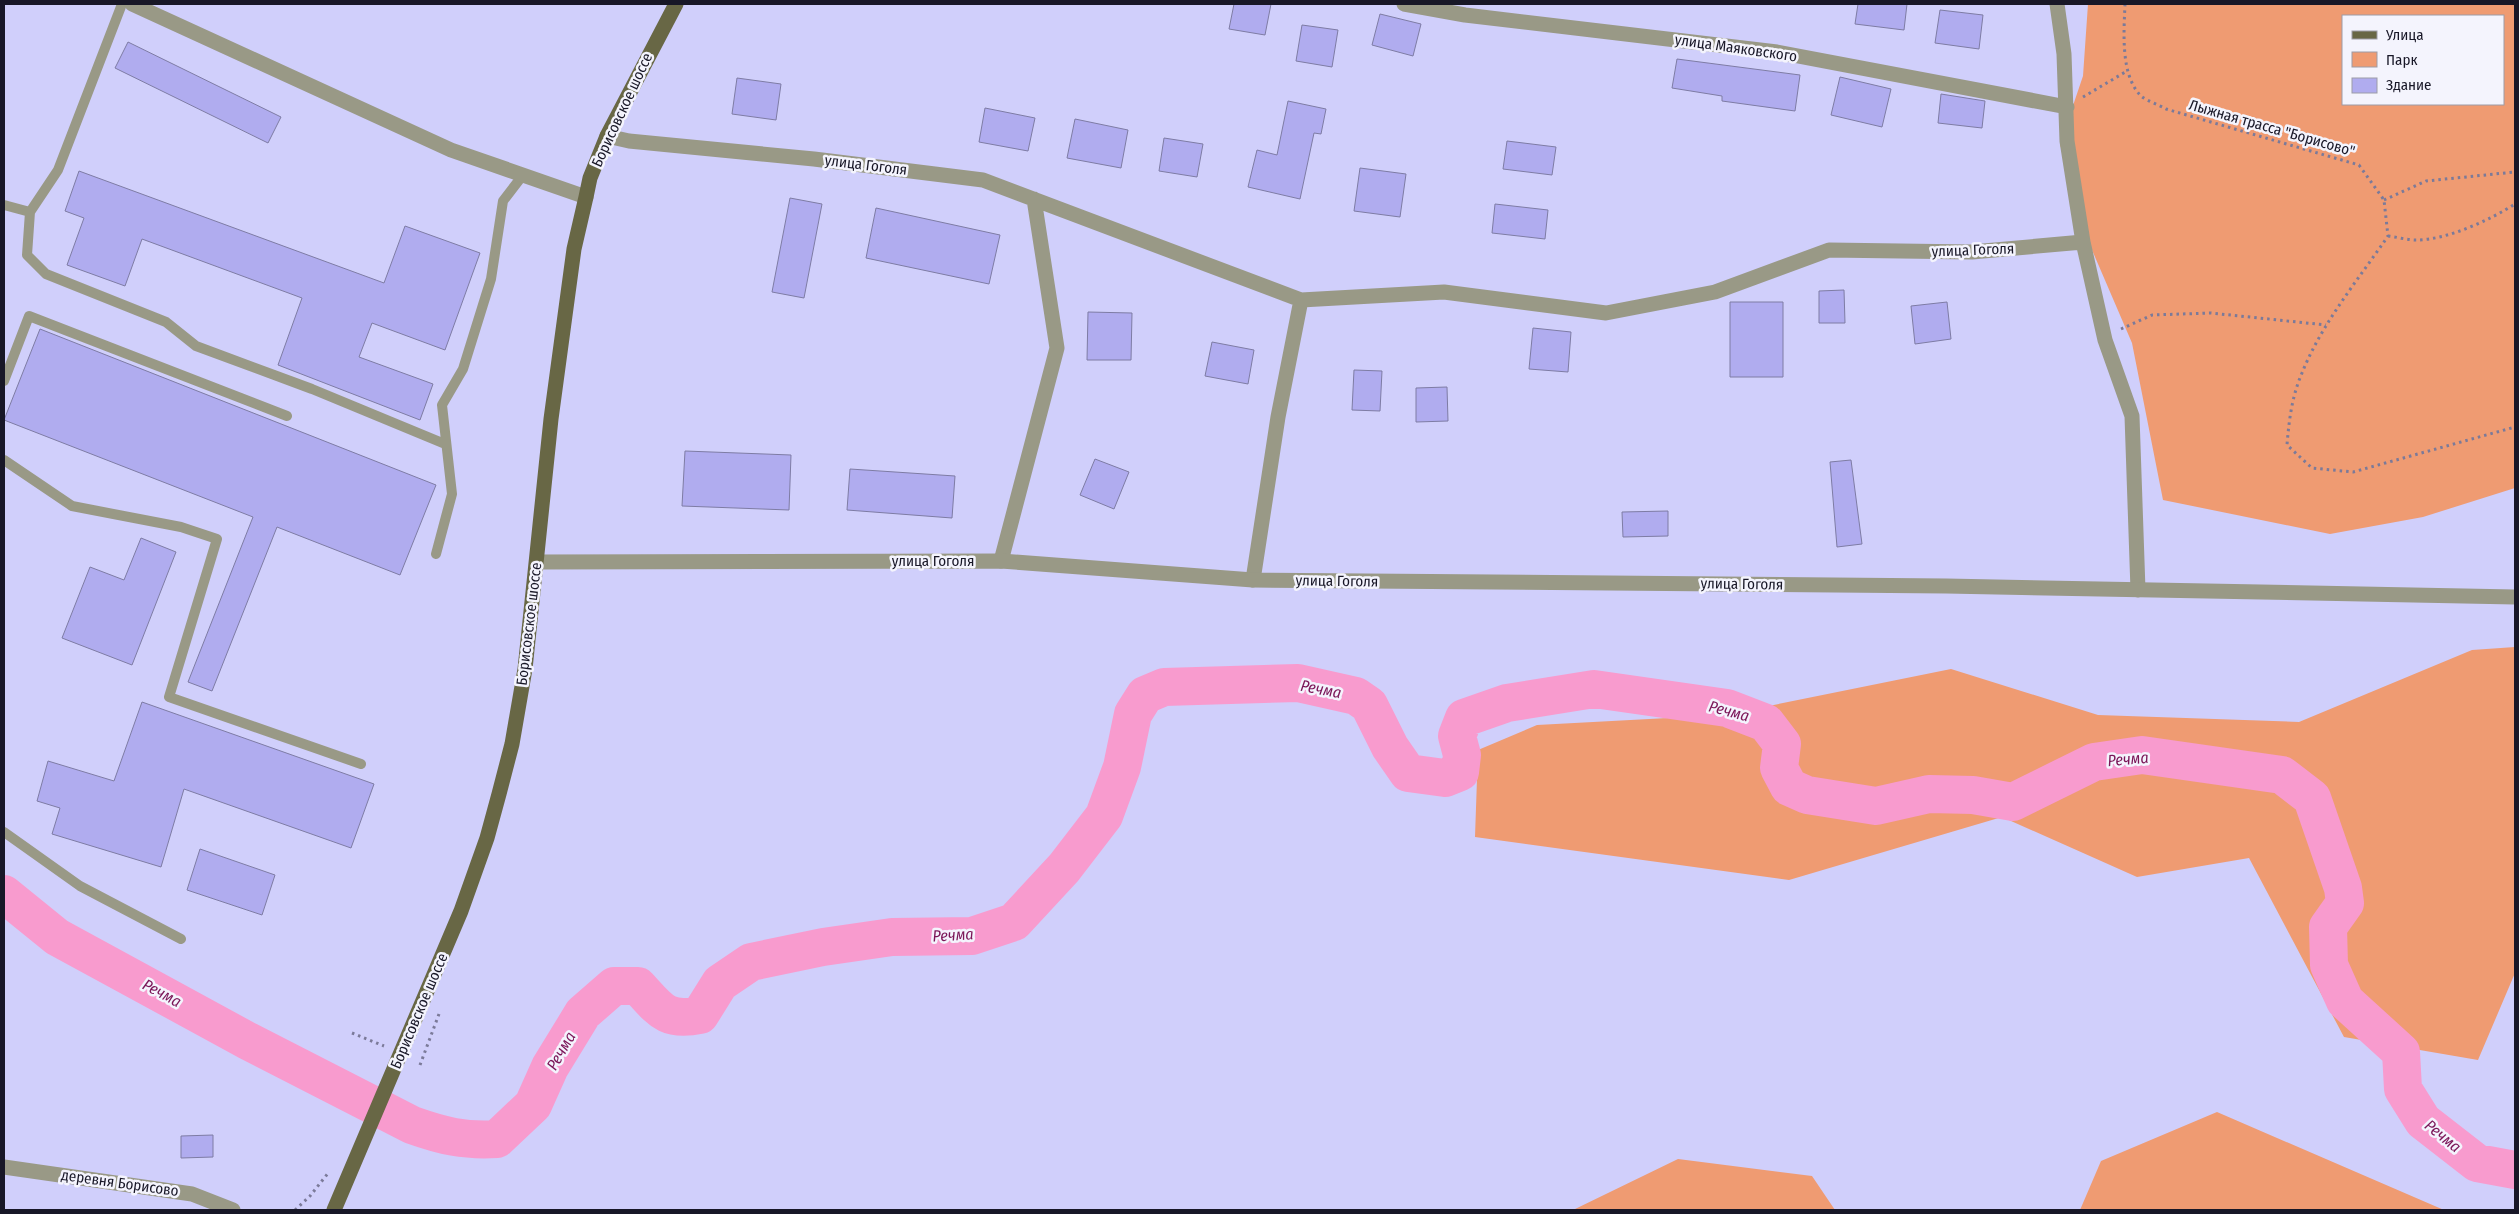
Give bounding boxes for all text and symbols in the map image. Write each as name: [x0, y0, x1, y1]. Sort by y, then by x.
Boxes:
legend: [2342, 15, 2504, 105]
text: Улица: [2385, 26, 2424, 44]
street label: улица Маяковского: [1674, 31, 1798, 66]
street label: Борисовское шоссе: [588, 50, 656, 170]
text: Парк: [2386, 51, 2417, 69]
text: Здание: [2386, 76, 2432, 94]
street label: Лыжная трасса "Борисово": [2187, 96, 2357, 160]
street label: улица Гоголя: [824, 151, 908, 179]
street label: улица Гоголя: [1931, 240, 2015, 260]
street label: улица Гоголя: [892, 552, 974, 570]
street label: Борисовское шоссе: [513, 561, 545, 687]
street label: улица Гоголя: [1295, 571, 1379, 591]
street label: улица Гоголя: [1700, 574, 1784, 594]
water label: Речма: [1299, 676, 1343, 702]
water label: Речма: [1707, 696, 1751, 726]
water label: Речма: [2107, 748, 2149, 770]
water label: Речма: [932, 924, 974, 946]
street label: Борисовское шоссе: [387, 951, 451, 1071]
water label: Речма: [139, 975, 185, 1011]
water label: Речма: [542, 1028, 580, 1074]
water label: Речма: [2421, 1116, 2465, 1156]
street label: деревня Борисово: [60, 1166, 180, 1200]

